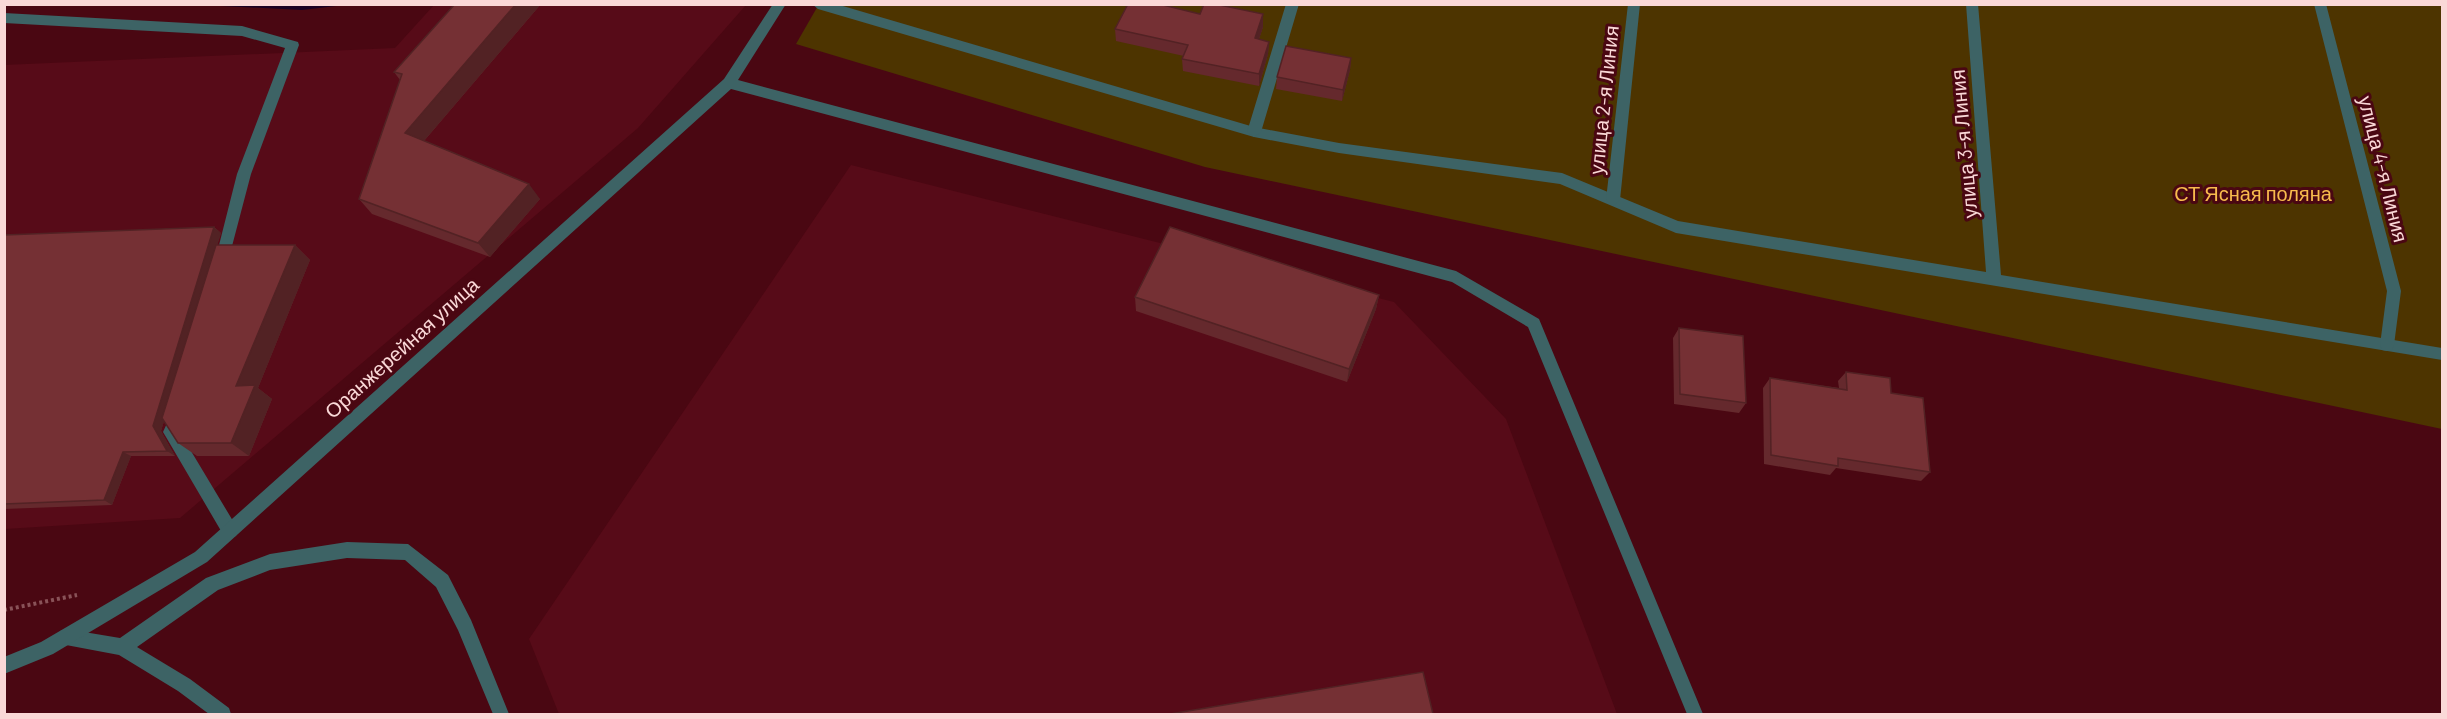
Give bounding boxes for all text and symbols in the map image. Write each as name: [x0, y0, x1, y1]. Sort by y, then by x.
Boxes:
street label: улица 2-я Линия: [1583, 24, 1623, 176]
street label: улица 3-я Линия: [1945, 69, 1981, 220]
street label: улица 4-я Линия: [2354, 93, 2414, 244]
park label: СТ Ясная поляна: [2174, 181, 2333, 205]
street label: Оранжерейная улица: [319, 271, 484, 423]

